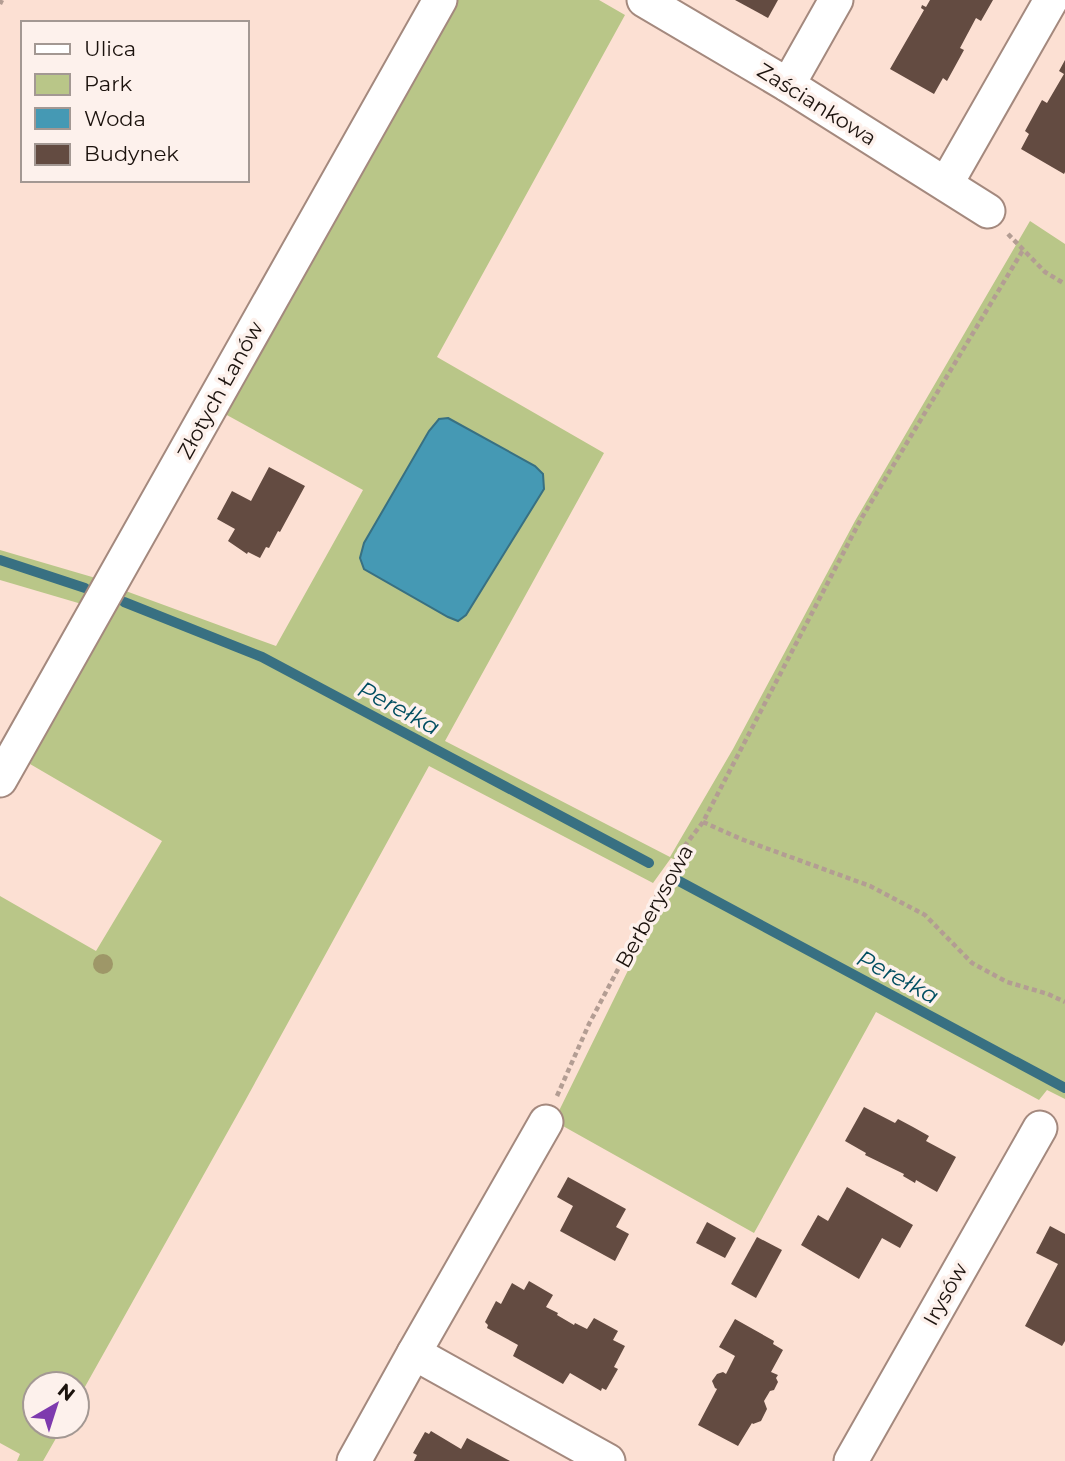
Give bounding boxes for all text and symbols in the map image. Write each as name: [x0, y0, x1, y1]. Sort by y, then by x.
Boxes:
legend: [21, 21, 248, 182]
text: Ulica: [84, 36, 136, 61]
street label: Zaściankowa: [753, 57, 881, 151]
text: Park: [84, 71, 132, 96]
text: Woda: [84, 106, 146, 131]
text: Budynek: [84, 141, 179, 166]
street label: Złotych Łanów: [172, 316, 268, 463]
water label: Perełka: [353, 675, 445, 741]
street label: Berberysowa: [610, 840, 698, 972]
water label: Perełka: [852, 944, 944, 1010]
street label: Irysów: [918, 1258, 973, 1330]
north arrow: [21, 1370, 91, 1440]
text: N: [53, 1378, 80, 1406]

